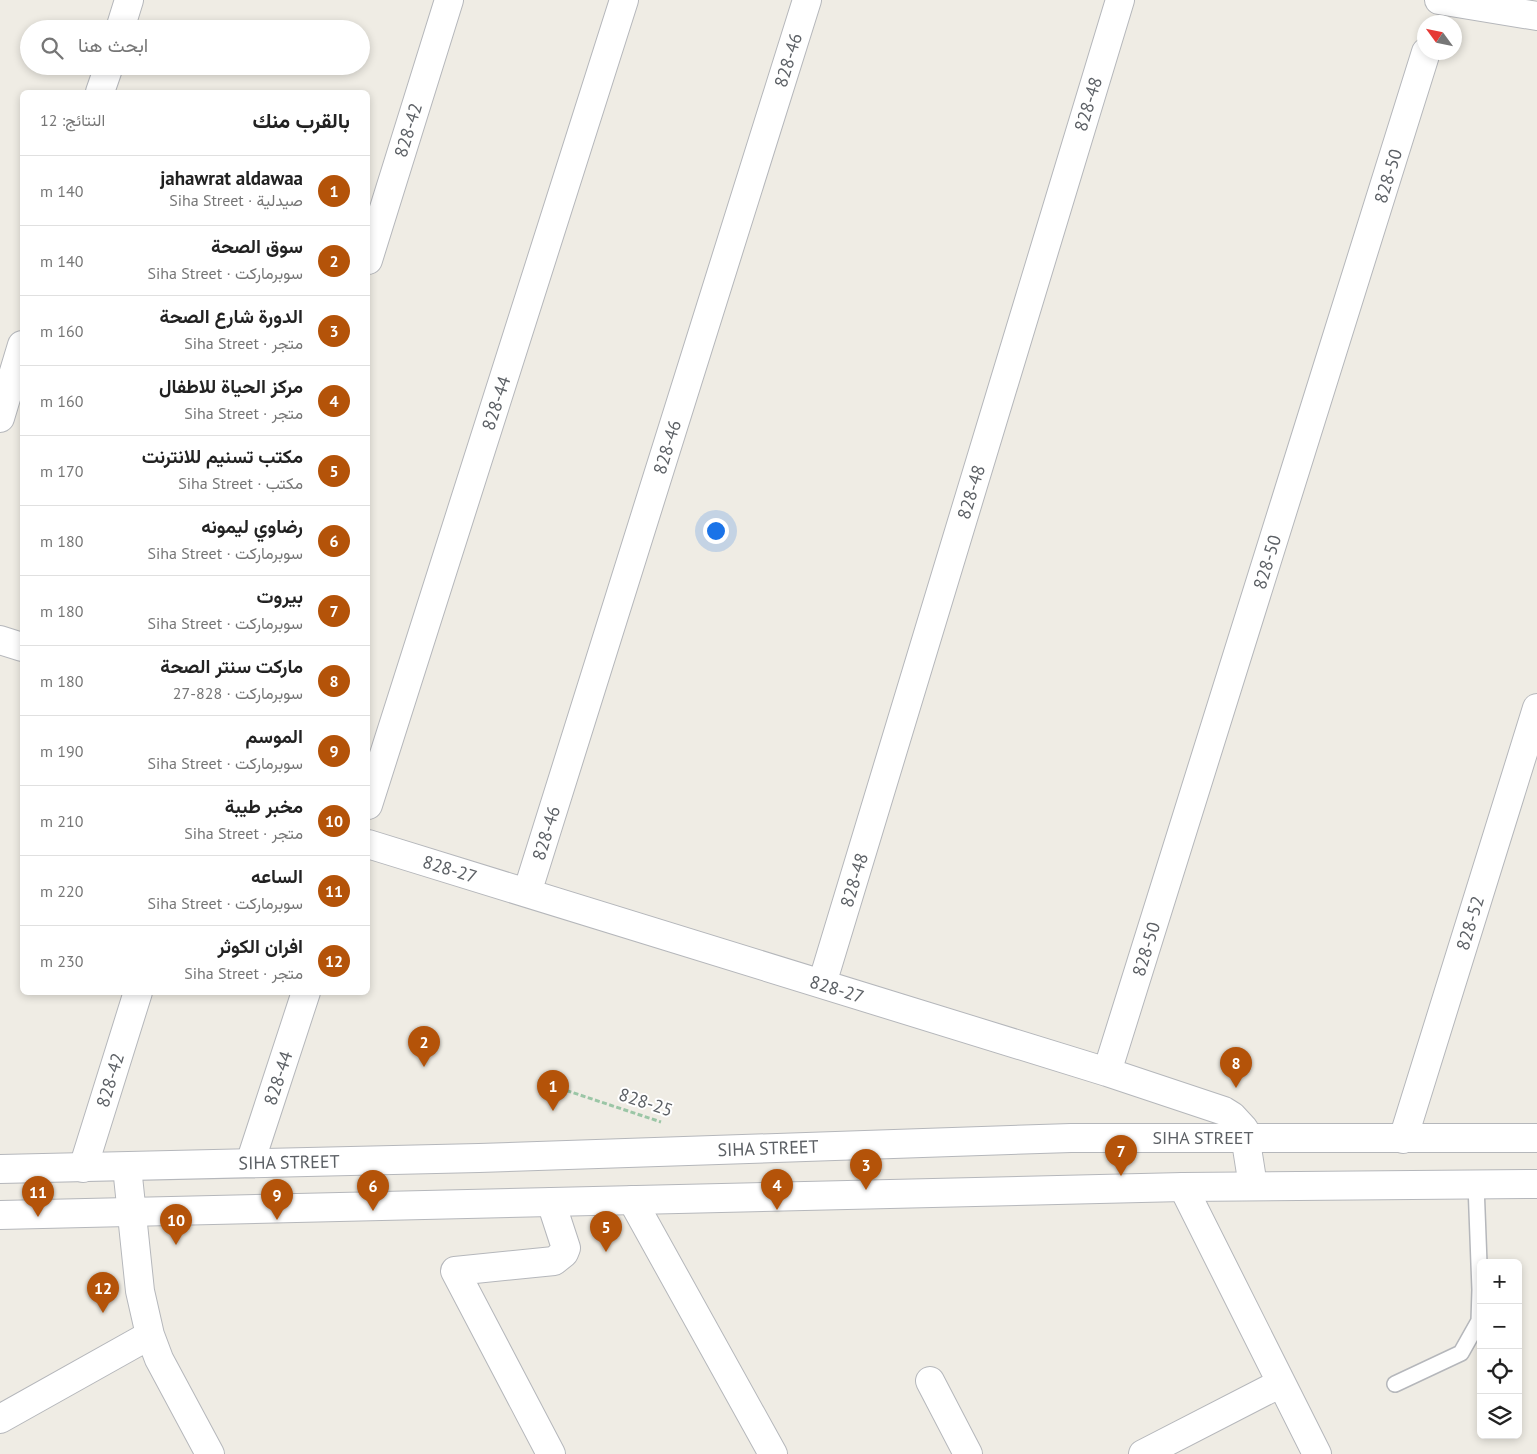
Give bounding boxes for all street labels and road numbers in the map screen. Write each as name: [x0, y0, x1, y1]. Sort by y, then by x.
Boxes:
street label: 828-46: [769, 30, 807, 90]
street label: 828-48: [1069, 74, 1107, 134]
street label: 828-42: [389, 100, 427, 160]
street label: 828-50: [1369, 146, 1407, 206]
street label: 828-44: [476, 373, 516, 433]
street label: 828-46: [648, 417, 686, 477]
street label: 828-48: [952, 462, 990, 522]
street label: 828-50: [1248, 532, 1286, 592]
street label: 828-46: [527, 803, 565, 863]
street label: 828-27: [420, 850, 480, 888]
street label: 828-48: [835, 850, 873, 910]
street label: 828-52: [1451, 893, 1489, 953]
street label: 828-50: [1127, 919, 1165, 979]
street label: 828-27: [807, 970, 867, 1008]
street label: 828-44: [258, 1048, 298, 1108]
street label: 828-42: [91, 1050, 129, 1110]
street label: 828-25: [616, 1082, 676, 1122]
street label: SIHA STREET: [1152, 1126, 1254, 1149]
street label: SIHA STREET: [717, 1135, 819, 1161]
street label: SIHA STREET: [238, 1150, 340, 1174]

